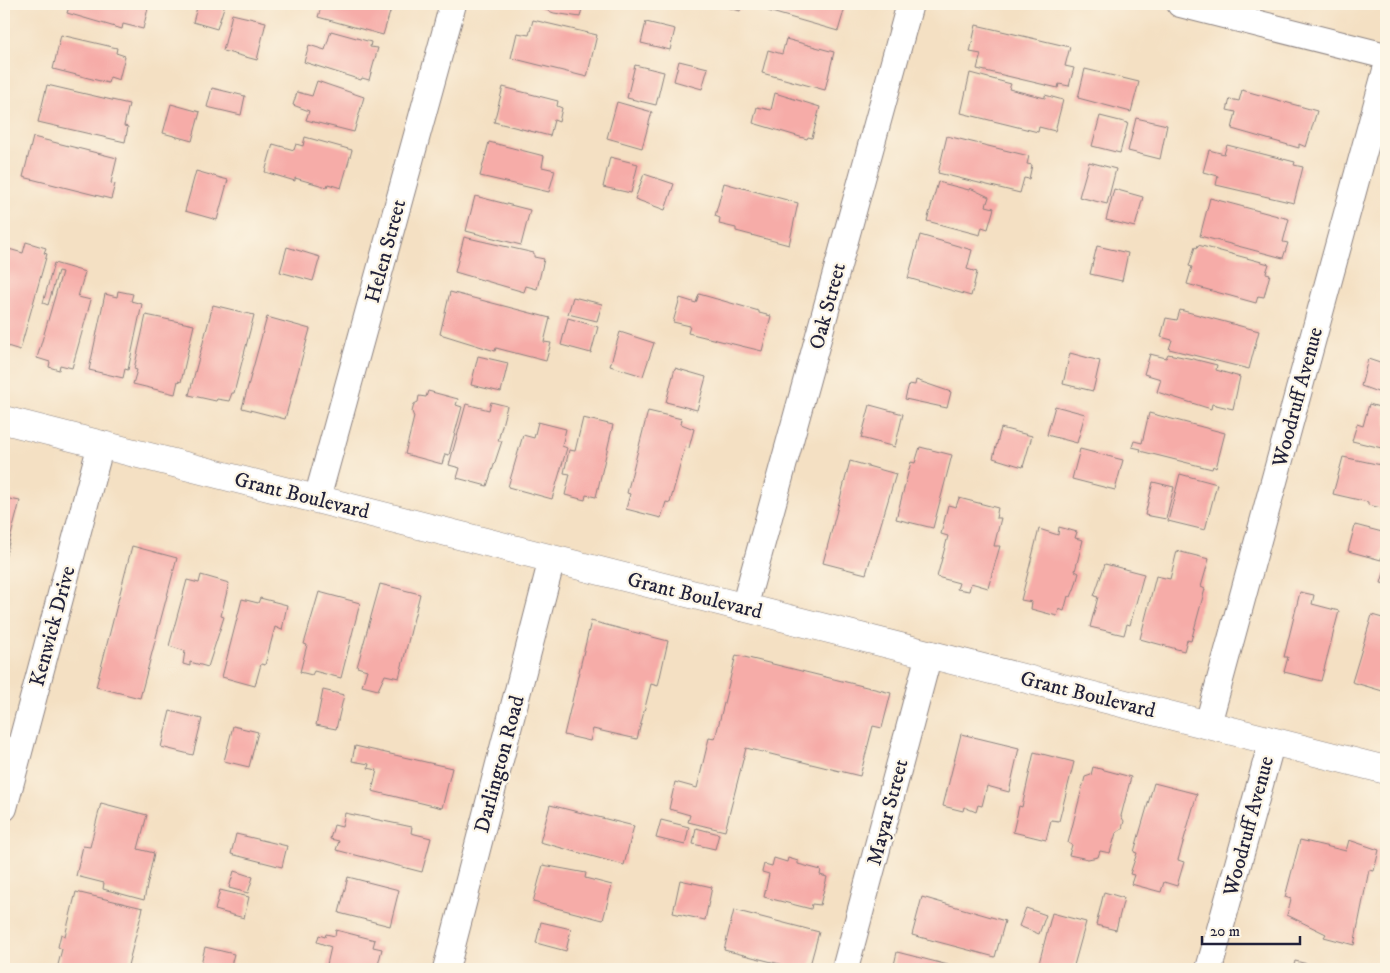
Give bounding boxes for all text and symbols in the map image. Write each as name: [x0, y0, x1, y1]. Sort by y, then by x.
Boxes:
street label: Helen Street: [360, 196, 412, 306]
street label: Oak Street: [804, 260, 852, 352]
street label: Woodruff Avenue: [1267, 324, 1329, 471]
street label: Grant Boulevard: [231, 467, 373, 525]
street label: Kenwick Drive: [24, 563, 82, 689]
street label: Grant Boulevard: [624, 567, 766, 625]
street label: Grant Boulevard: [1017, 666, 1159, 724]
street label: Darlington Road: [469, 692, 531, 836]
street label: Woodruff Avenue: [1218, 753, 1280, 900]
street label: Mayar Street: [861, 756, 915, 868]
scale bar: [1202, 913, 1300, 945]
text: 20 m: [1210, 922, 1240, 941]

